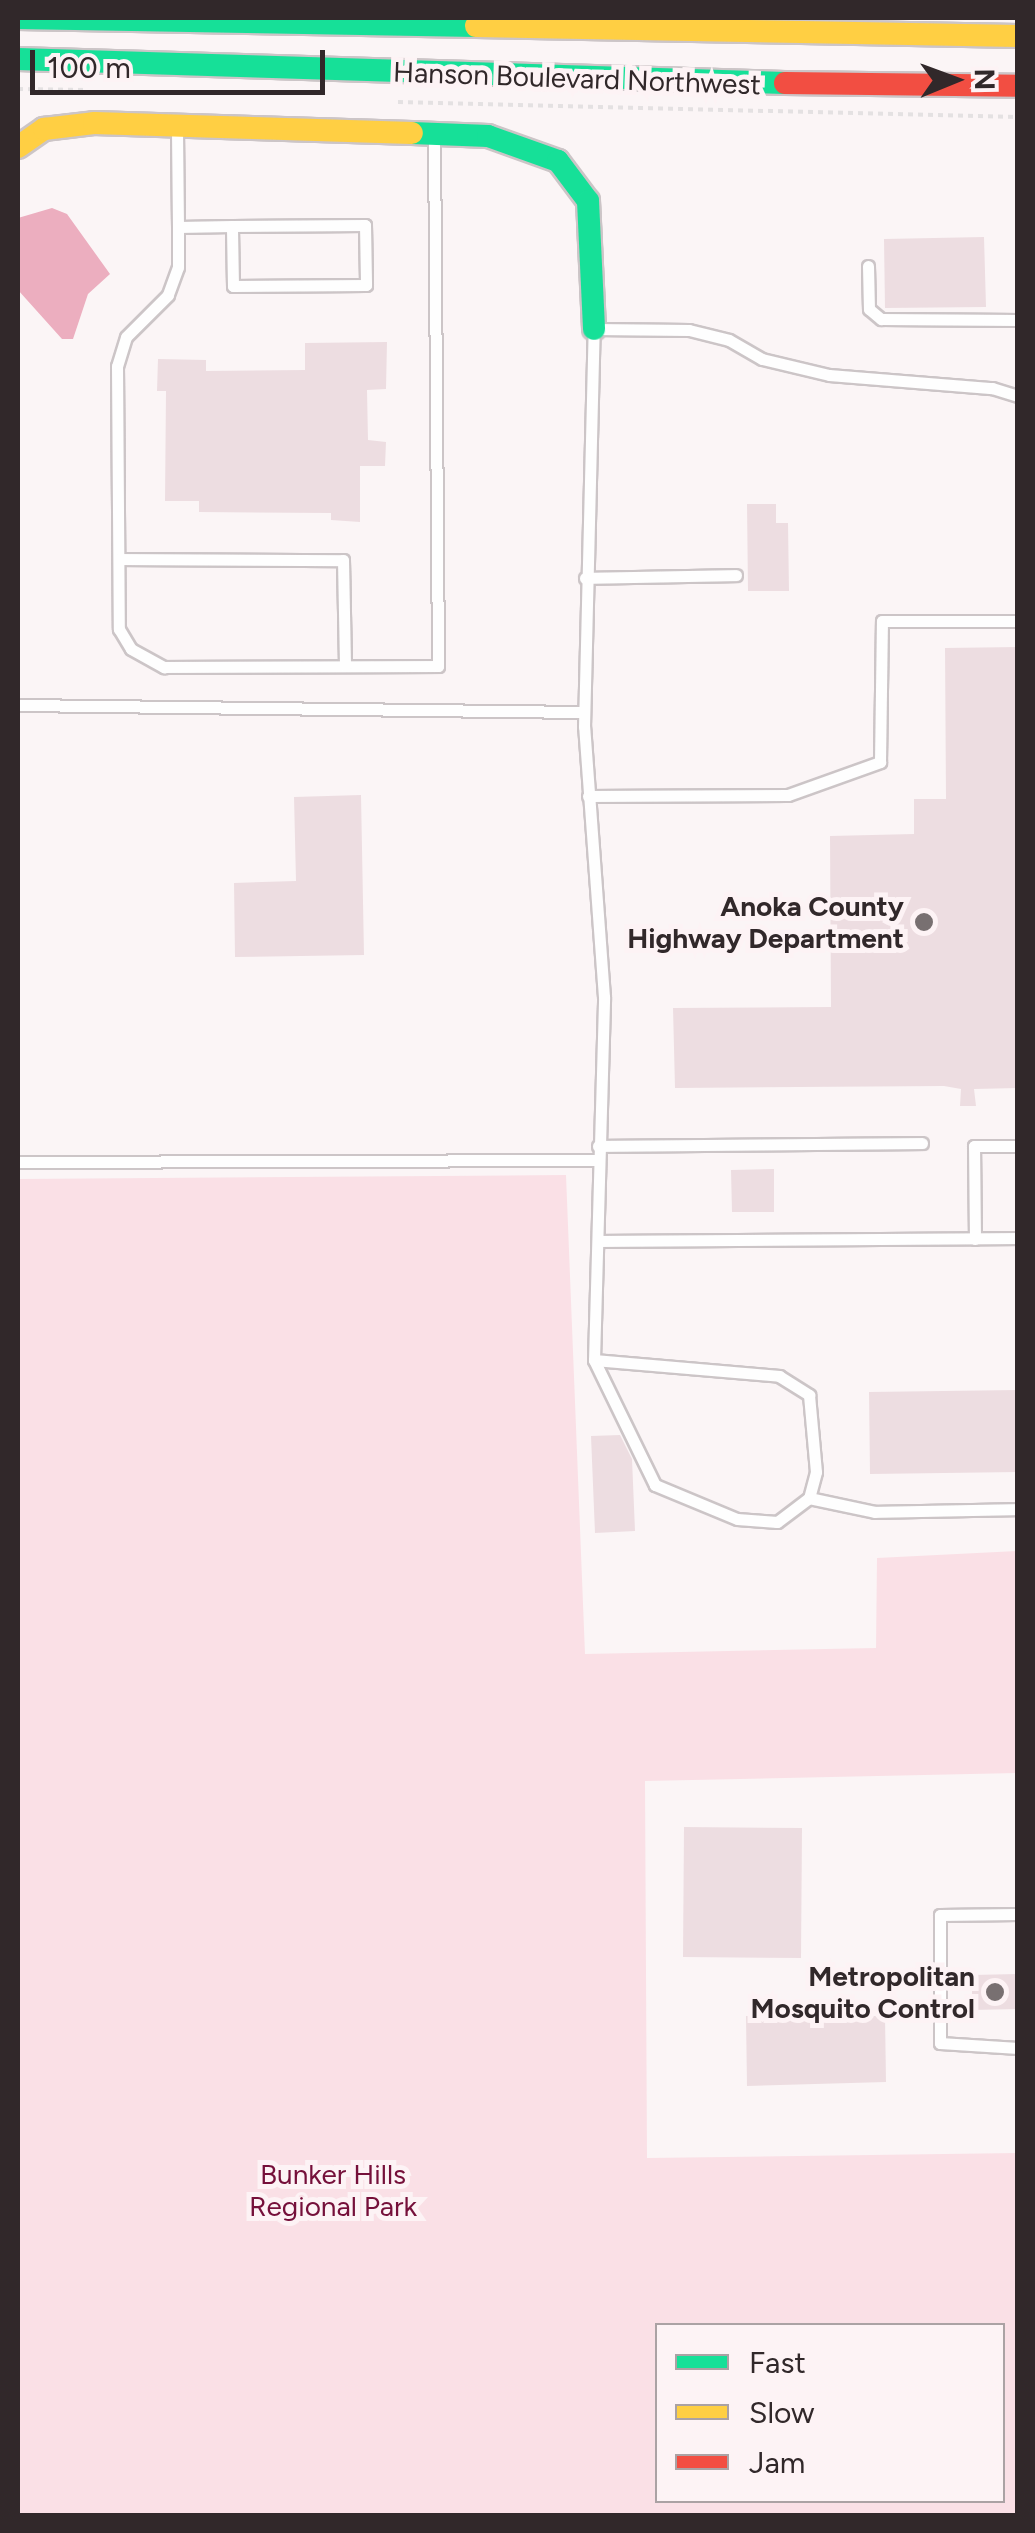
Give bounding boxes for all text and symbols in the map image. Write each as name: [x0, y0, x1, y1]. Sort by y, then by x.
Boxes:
scale bar: [35, 30, 330, 92]
north arrow: [905, 30, 1005, 130]
text: 100 m: [47, 49, 131, 86]
street label: Hanson Boulevard Northwest: [393, 55, 761, 101]
text: N: [968, 68, 1002, 91]
place label: Anoka County Highway Department: [627, 889, 904, 955]
marker: Anoka County Highway Department: [913, 911, 935, 933]
place label: Metropolitan Mosquito Control: [750, 1959, 975, 2025]
marker: Metropolitan Mosquito Control: [984, 1981, 1006, 2003]
park label: Bunker Hills Regional Park: [249, 2157, 417, 2223]
legend: [655, 2323, 1005, 2503]
text: Fast: [749, 2344, 806, 2381]
text: Slow: [749, 2394, 815, 2431]
text: Jam: [749, 2444, 805, 2481]

